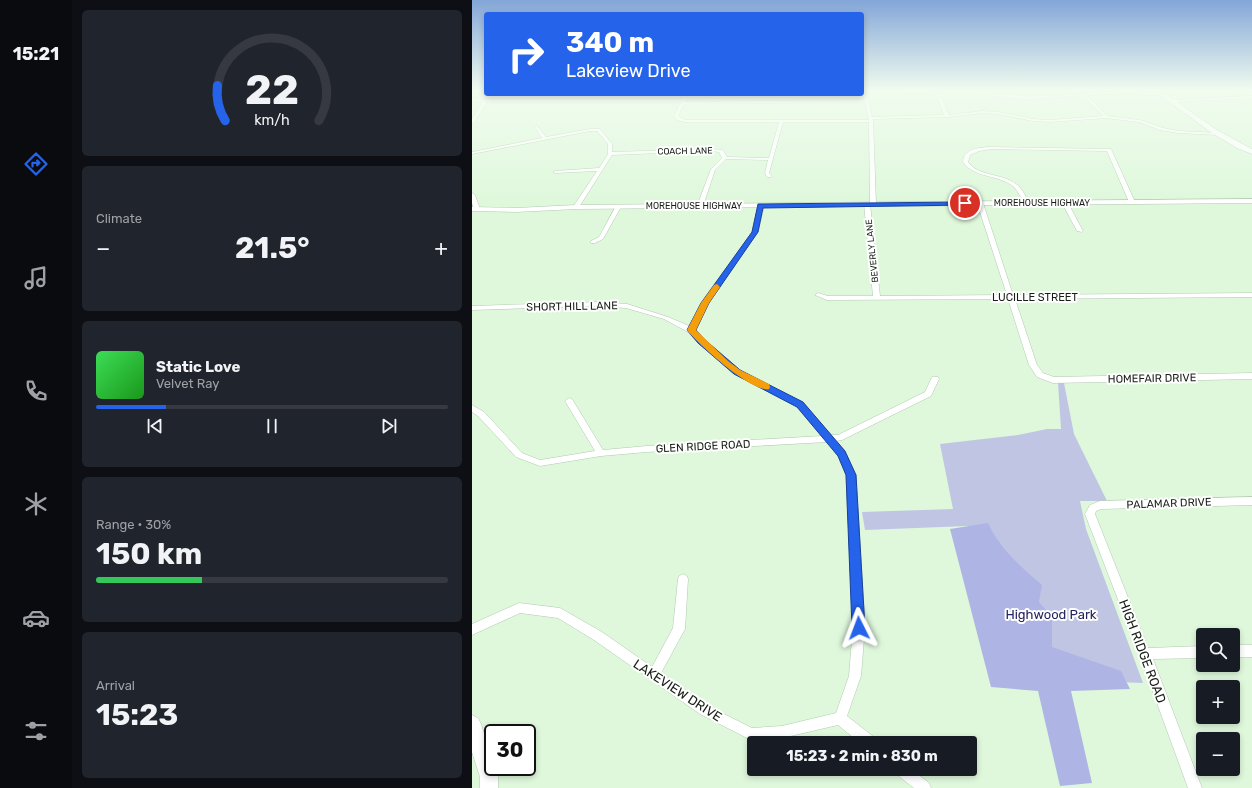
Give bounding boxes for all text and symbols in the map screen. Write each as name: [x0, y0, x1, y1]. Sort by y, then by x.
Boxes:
text: 340 m: [566, 26, 654, 59]
icon: right: [500, 28, 552, 80]
text: 15:21: [13, 43, 59, 65]
text: Lakeview Drive: [566, 60, 691, 82]
text: 22: [245, 65, 299, 114]
text: km/h: [254, 111, 290, 128]
street label: COACH LANE: [657, 146, 713, 156]
icon: directions: [22, 150, 50, 178]
pin: [948, 186, 982, 220]
icon: arrive: [954, 192, 976, 214]
street label: MOREHOUSE HIGHWAY: [994, 198, 1090, 208]
street label: MOREHOUSE HIGHWAY: [646, 201, 742, 211]
text: Climate: [96, 211, 142, 226]
street label: BEVERLY LANE: [864, 219, 880, 283]
text: 21.5°: [235, 230, 310, 266]
text: −: [96, 235, 110, 262]
text: +: [434, 235, 448, 262]
icon: music: [22, 264, 50, 292]
street label: LUCILLE STREET: [992, 291, 1079, 304]
street label: SHORT HILL LANE: [526, 299, 618, 314]
text: Static Love: [156, 358, 240, 376]
street label: HOMEFAIR DRIVE: [1108, 371, 1197, 386]
text: Velvet Ray: [156, 376, 219, 391]
icon: phone: [22, 377, 50, 405]
icon: previous: [144, 415, 166, 437]
icon: pause: [261, 415, 283, 437]
icon: next: [378, 415, 400, 437]
street label: GLEN RIDGE ROAD: [655, 438, 751, 455]
icon: climate: [22, 490, 50, 518]
street label: PALAMAR DRIVE: [1126, 496, 1212, 511]
text: Range · 30%: [96, 517, 171, 532]
text: 150 km: [96, 536, 202, 572]
street label: HIGH RIDGE ROAD: [1116, 597, 1169, 705]
icon: car: [22, 604, 50, 632]
position arrow: [838, 607, 880, 649]
park label: Highwood Park: [1005, 607, 1097, 623]
map controls: [1196, 628, 1240, 776]
button: search: [1196, 628, 1240, 672]
street label: LAKEVIEW DRIVE: [631, 656, 725, 725]
text: Arrival: [96, 678, 135, 693]
button: +: [1196, 680, 1240, 724]
text: 15:23: [96, 697, 178, 733]
icon: filters: [22, 717, 50, 745]
speed limit sign: 30: [484, 724, 536, 776]
button: −: [1196, 732, 1240, 776]
text: 15:23 · 2 min · 830 m: [786, 747, 938, 765]

